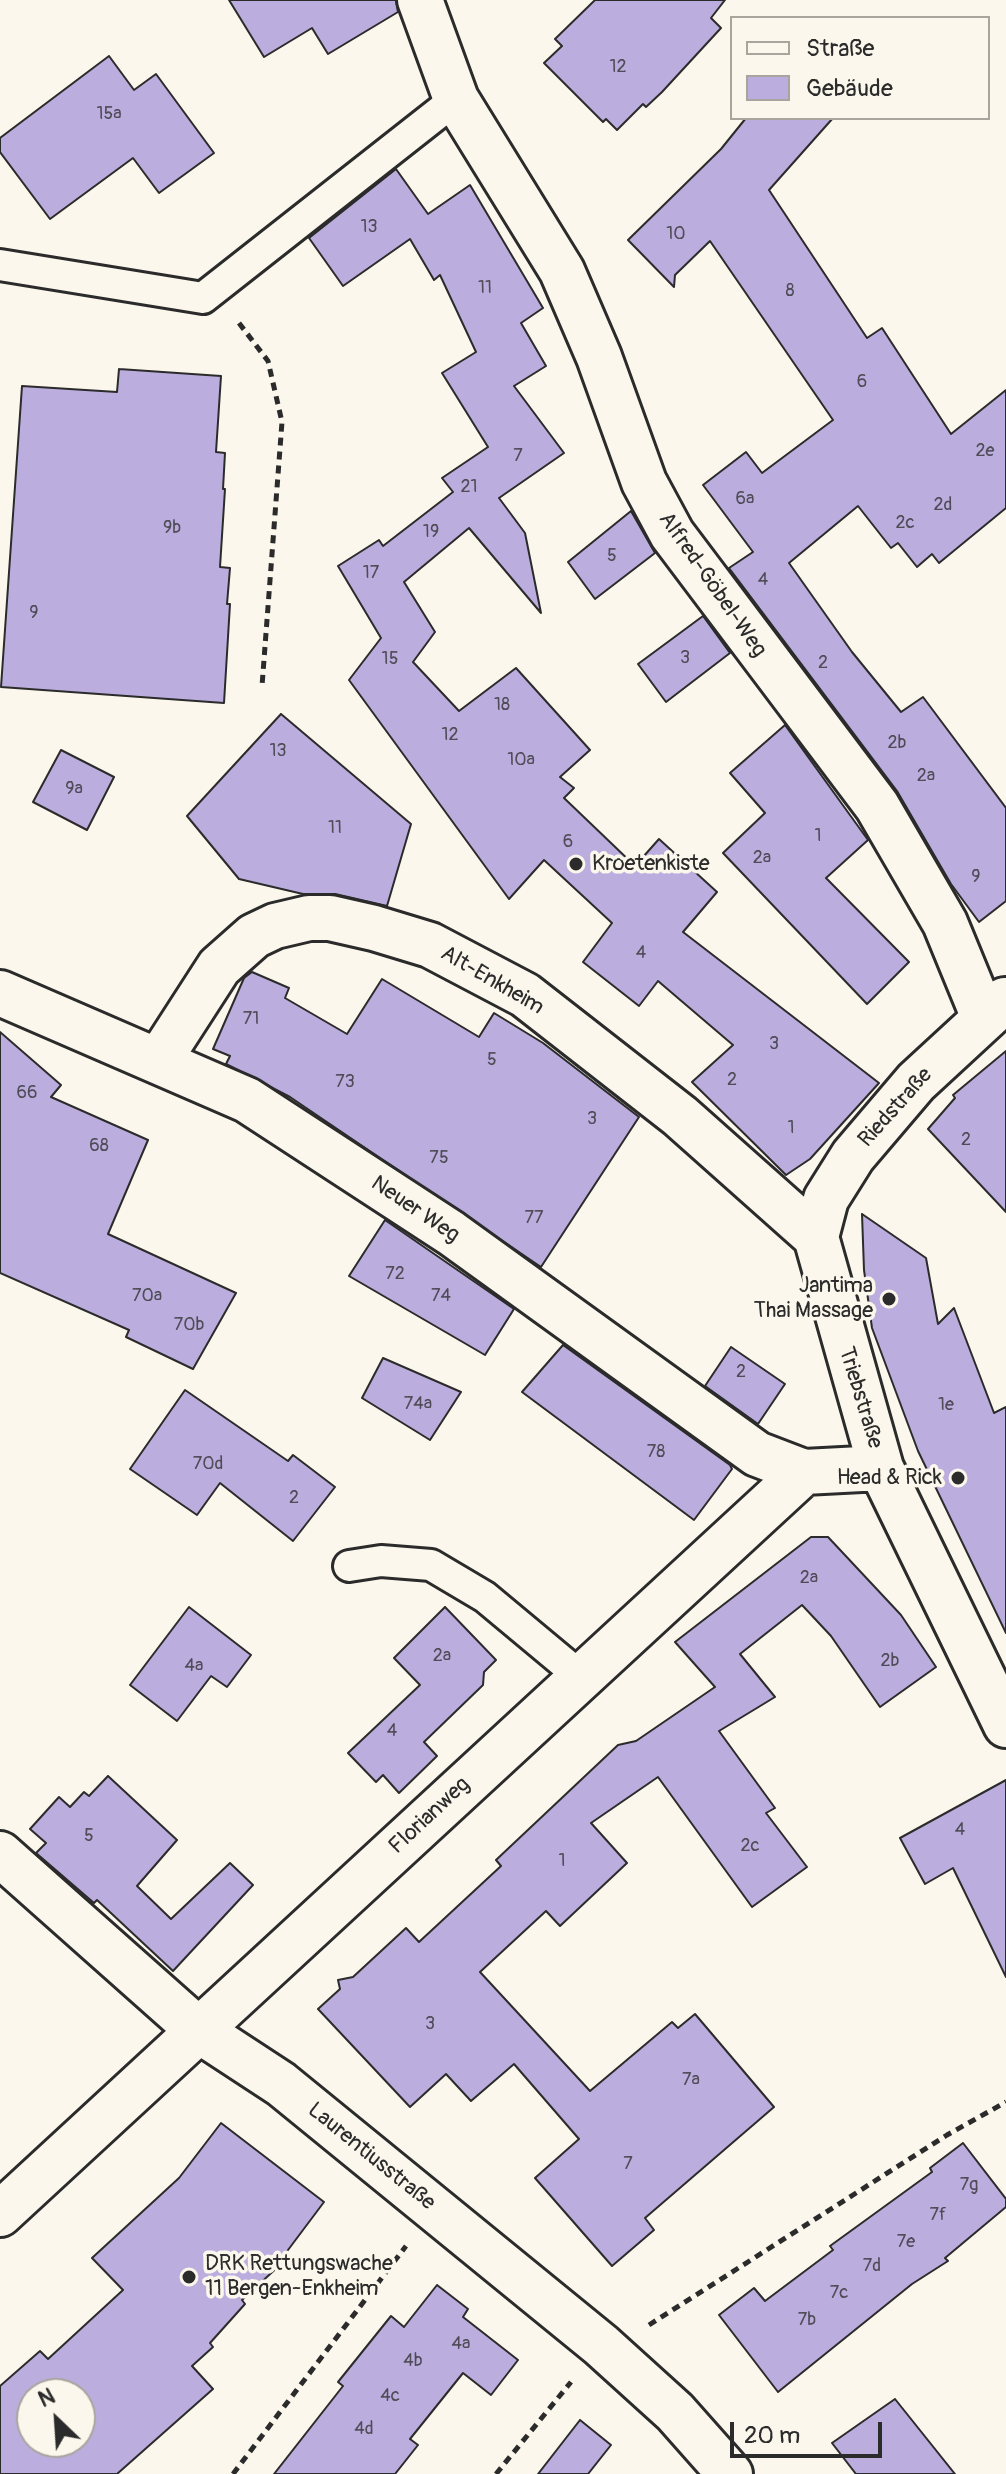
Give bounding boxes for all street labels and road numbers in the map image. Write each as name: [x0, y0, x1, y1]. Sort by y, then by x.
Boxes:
street label: Alfred-Göbel-Weg: [652, 508, 772, 662]
street label: Alt-Enkheim: [436, 941, 548, 1021]
street label: Riedstraße: [853, 1063, 939, 1153]
street label: Neuer Weg: [366, 1171, 464, 1249]
street label: Triebstraße: [832, 1344, 888, 1452]
street label: Florianweg: [384, 1772, 476, 1860]
street label: Laurentiusstraße: [302, 2097, 440, 2217]

